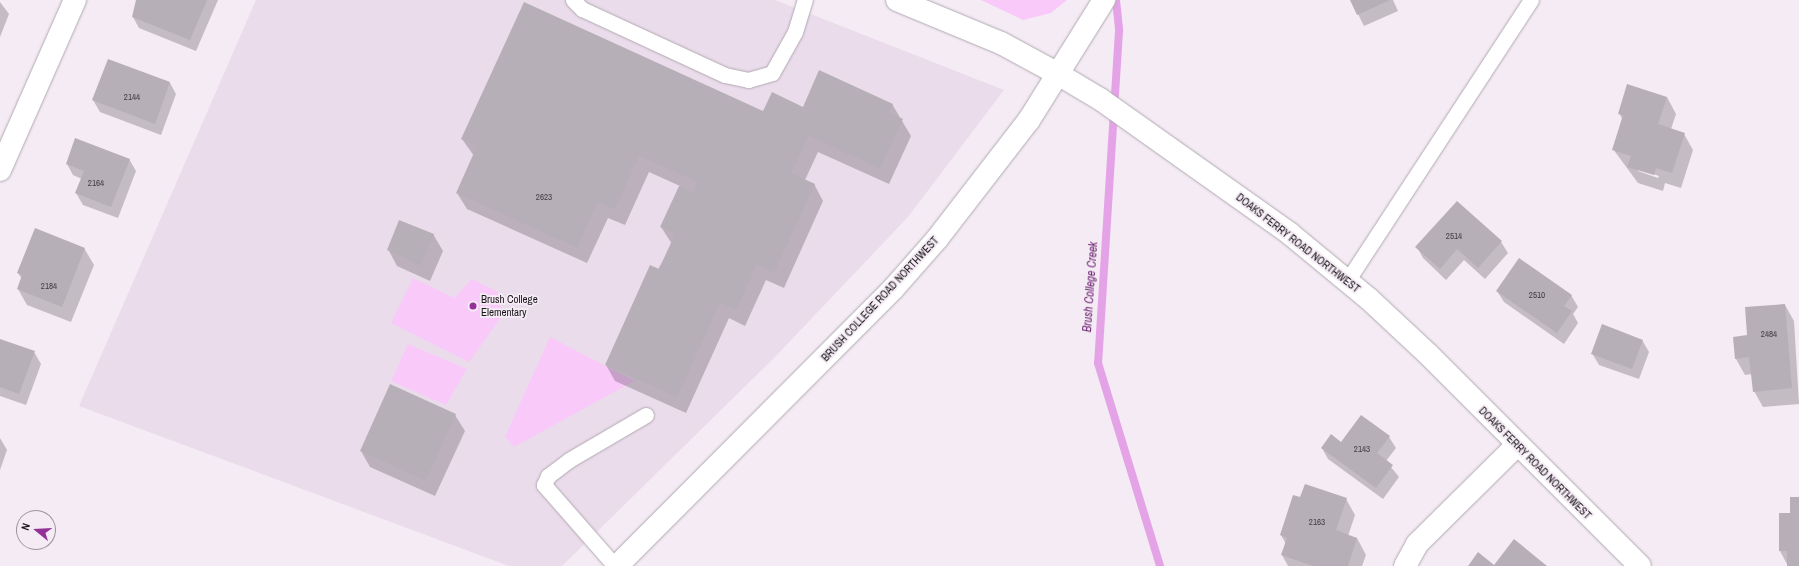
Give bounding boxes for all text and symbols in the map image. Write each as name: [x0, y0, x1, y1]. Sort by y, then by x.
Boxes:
house number: 2144: [124, 92, 140, 102]
house number: 2164: [88, 178, 104, 188]
street label: DOAKS FERRY ROAD NORTHWEST: [1233, 191, 1363, 295]
house number: 2623: [536, 192, 552, 202]
house number: 2514: [1446, 231, 1462, 241]
street label: BRUSH COLLEGE ROAD NORTHWEST: [819, 234, 941, 364]
water label: Brush College Creek: [1081, 241, 1101, 333]
house number: 2184: [41, 281, 57, 291]
house number: 2510: [1529, 290, 1545, 300]
place label: Brush College Elementary: [481, 293, 538, 319]
marker: Brush College Elementary: [468, 301, 478, 311]
house number: 2484: [1761, 329, 1777, 339]
street label: DOAKS FERRY ROAD NORTHWEST: [1476, 404, 1594, 522]
house number: 2143: [1354, 444, 1370, 454]
north arrow: [16, 510, 56, 550]
house number: 2163: [1309, 517, 1325, 527]
text: N: [18, 521, 33, 532]

